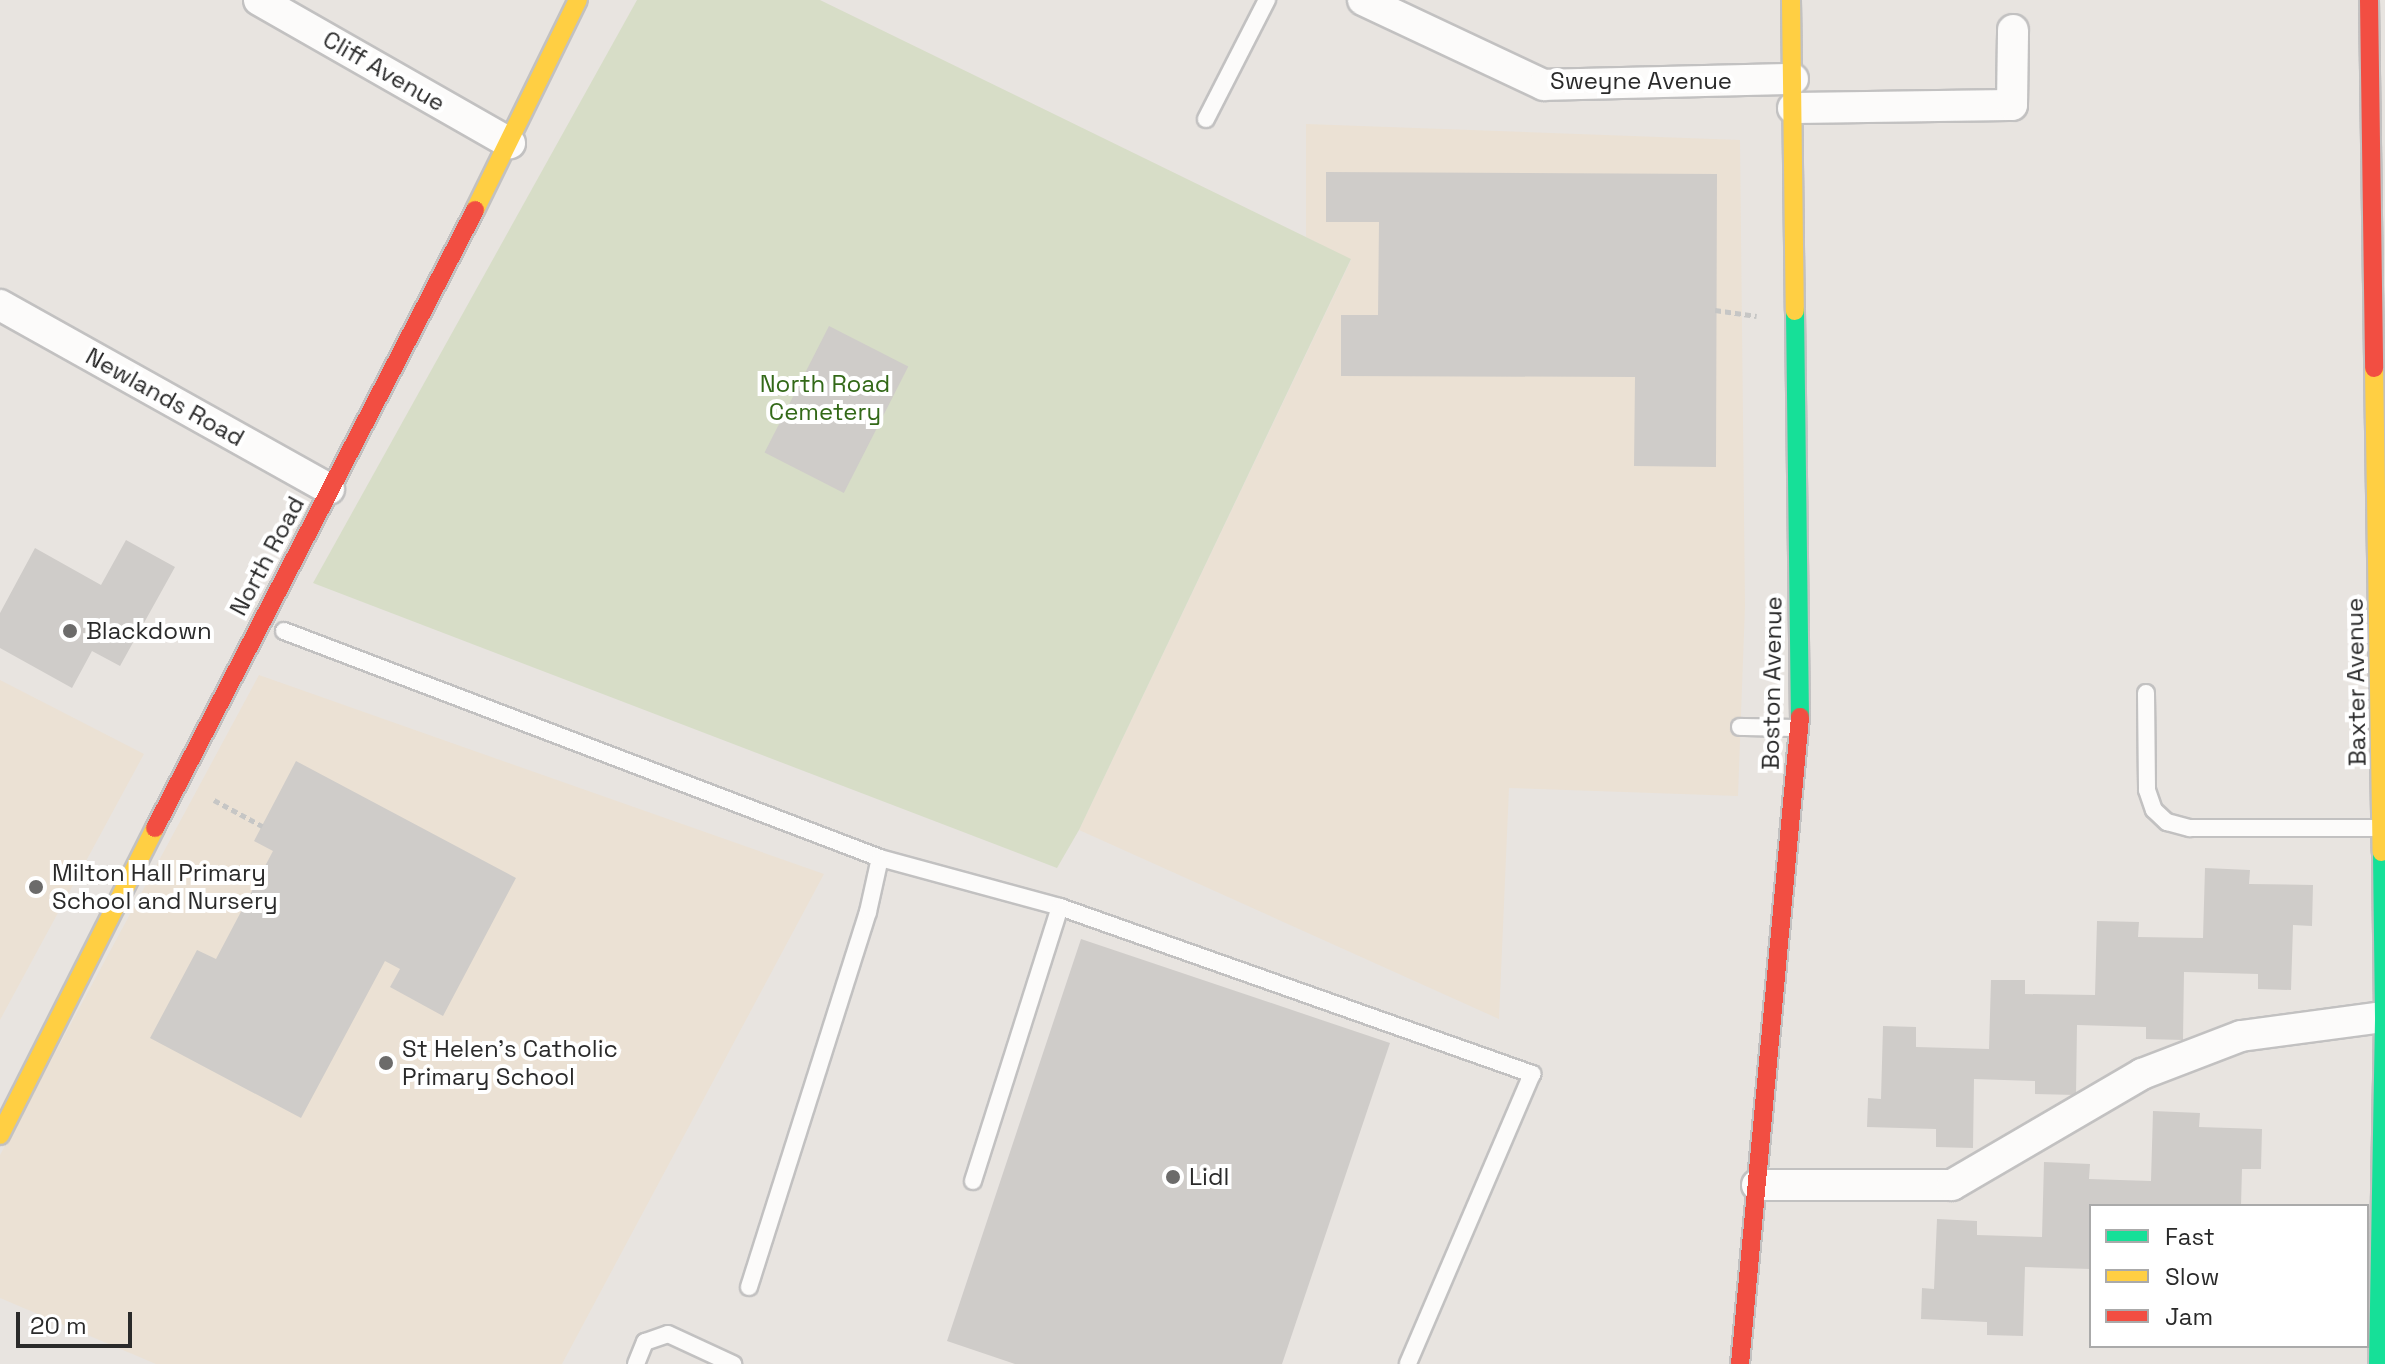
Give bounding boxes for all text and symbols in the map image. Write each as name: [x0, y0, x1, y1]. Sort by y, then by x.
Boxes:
street label: Cliff Avenue: [318, 24, 450, 118]
street label: Sweyne Avenue: [1550, 67, 1732, 95]
street label: Newlands Road: [81, 342, 249, 452]
park label: North Road Cemetery: [760, 370, 890, 426]
street label: North Road: [224, 492, 310, 620]
street label: Boston Avenue: [1756, 596, 1788, 770]
street label: Baxter Avenue: [2340, 597, 2372, 767]
place label: Blackdown: [86, 617, 212, 645]
marker: Blackdown: [61, 622, 79, 640]
place label: Milton Hall Primary School and Nursery: [52, 859, 278, 915]
marker: Milton Hall Primary School and Nursery: [27, 878, 45, 896]
place label: St Helen's Catholic Primary School: [402, 1035, 618, 1091]
marker: St Helen's Catholic Primary School: [377, 1054, 395, 1072]
place label: Lidl: [1189, 1163, 1229, 1191]
marker: Lidl: [1164, 1168, 1182, 1186]
legend: [2089, 1204, 2369, 1348]
text: Fast: [2165, 1221, 2215, 1252]
text: Slow: [2165, 1261, 2219, 1292]
scale bar: [20, 1296, 136, 1346]
text: Jam: [2165, 1301, 2213, 1332]
text: 20 m: [30, 1310, 87, 1341]

